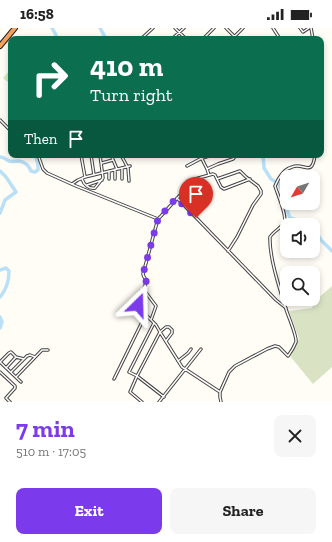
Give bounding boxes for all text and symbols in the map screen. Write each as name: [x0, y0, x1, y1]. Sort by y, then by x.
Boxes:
text: 16:58: [20, 5, 54, 23]
text: 410 m: [90, 50, 163, 83]
icon: right: [24, 52, 76, 104]
text: Turn right: [90, 84, 172, 106]
icon: arrive: [65, 128, 87, 150]
text: Then: [24, 130, 57, 148]
north arrow: [280, 170, 320, 210]
map controls: [280, 170, 320, 306]
pin: [179, 177, 213, 218]
icon: arrive: [185, 183, 207, 205]
button: sound: [280, 218, 320, 258]
button: search: [280, 266, 320, 306]
position arrow: [117, 284, 159, 326]
text: 7 min: [16, 414, 75, 443]
button: close: [274, 415, 316, 457]
text: 510 m · 17:05: [16, 444, 86, 459]
button: Exit: [16, 488, 162, 534]
button: Share: [170, 488, 316, 534]

